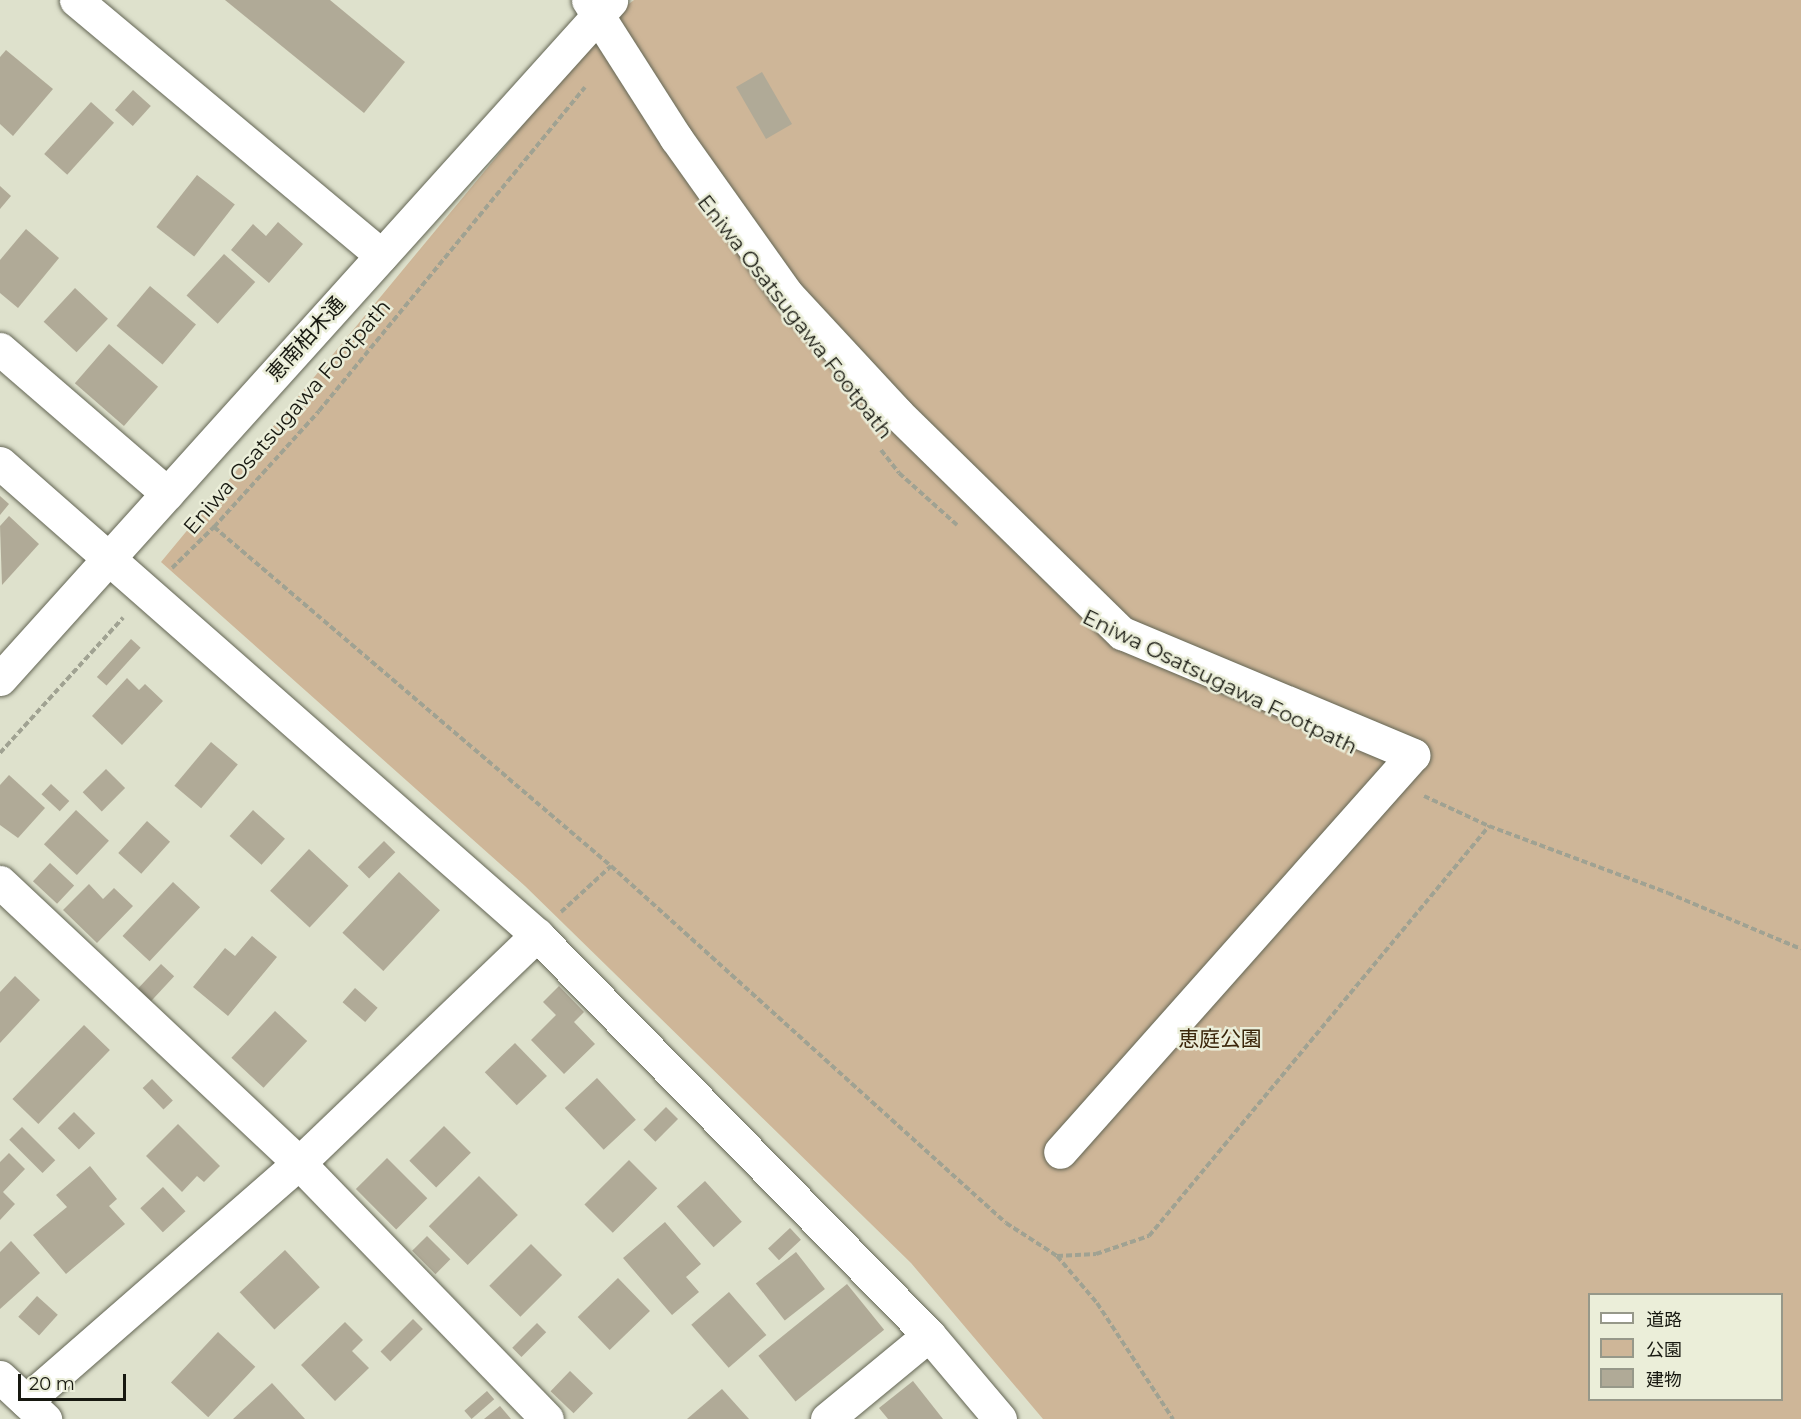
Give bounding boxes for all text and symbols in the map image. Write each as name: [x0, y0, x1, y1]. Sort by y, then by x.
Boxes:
street label: Eniwa Osatsugawa Footpath: [692, 190, 898, 444]
street label: 恵南柏木通: [262, 292, 350, 386]
street label: Eniwa Osatsugawa Footpath: [178, 295, 396, 539]
street label: Eniwa Osatsugawa Footpath: [1079, 604, 1361, 760]
park label: 恵庭公園: [1178, 1026, 1262, 1052]
legend: [1588, 1293, 1783, 1401]
text: 道路: [1646, 1309, 1682, 1331]
text: 公園: [1646, 1339, 1682, 1361]
scale bar: [21, 1362, 129, 1400]
text: 建物: [1646, 1369, 1682, 1391]
text: 20 m: [29, 1373, 75, 1395]

